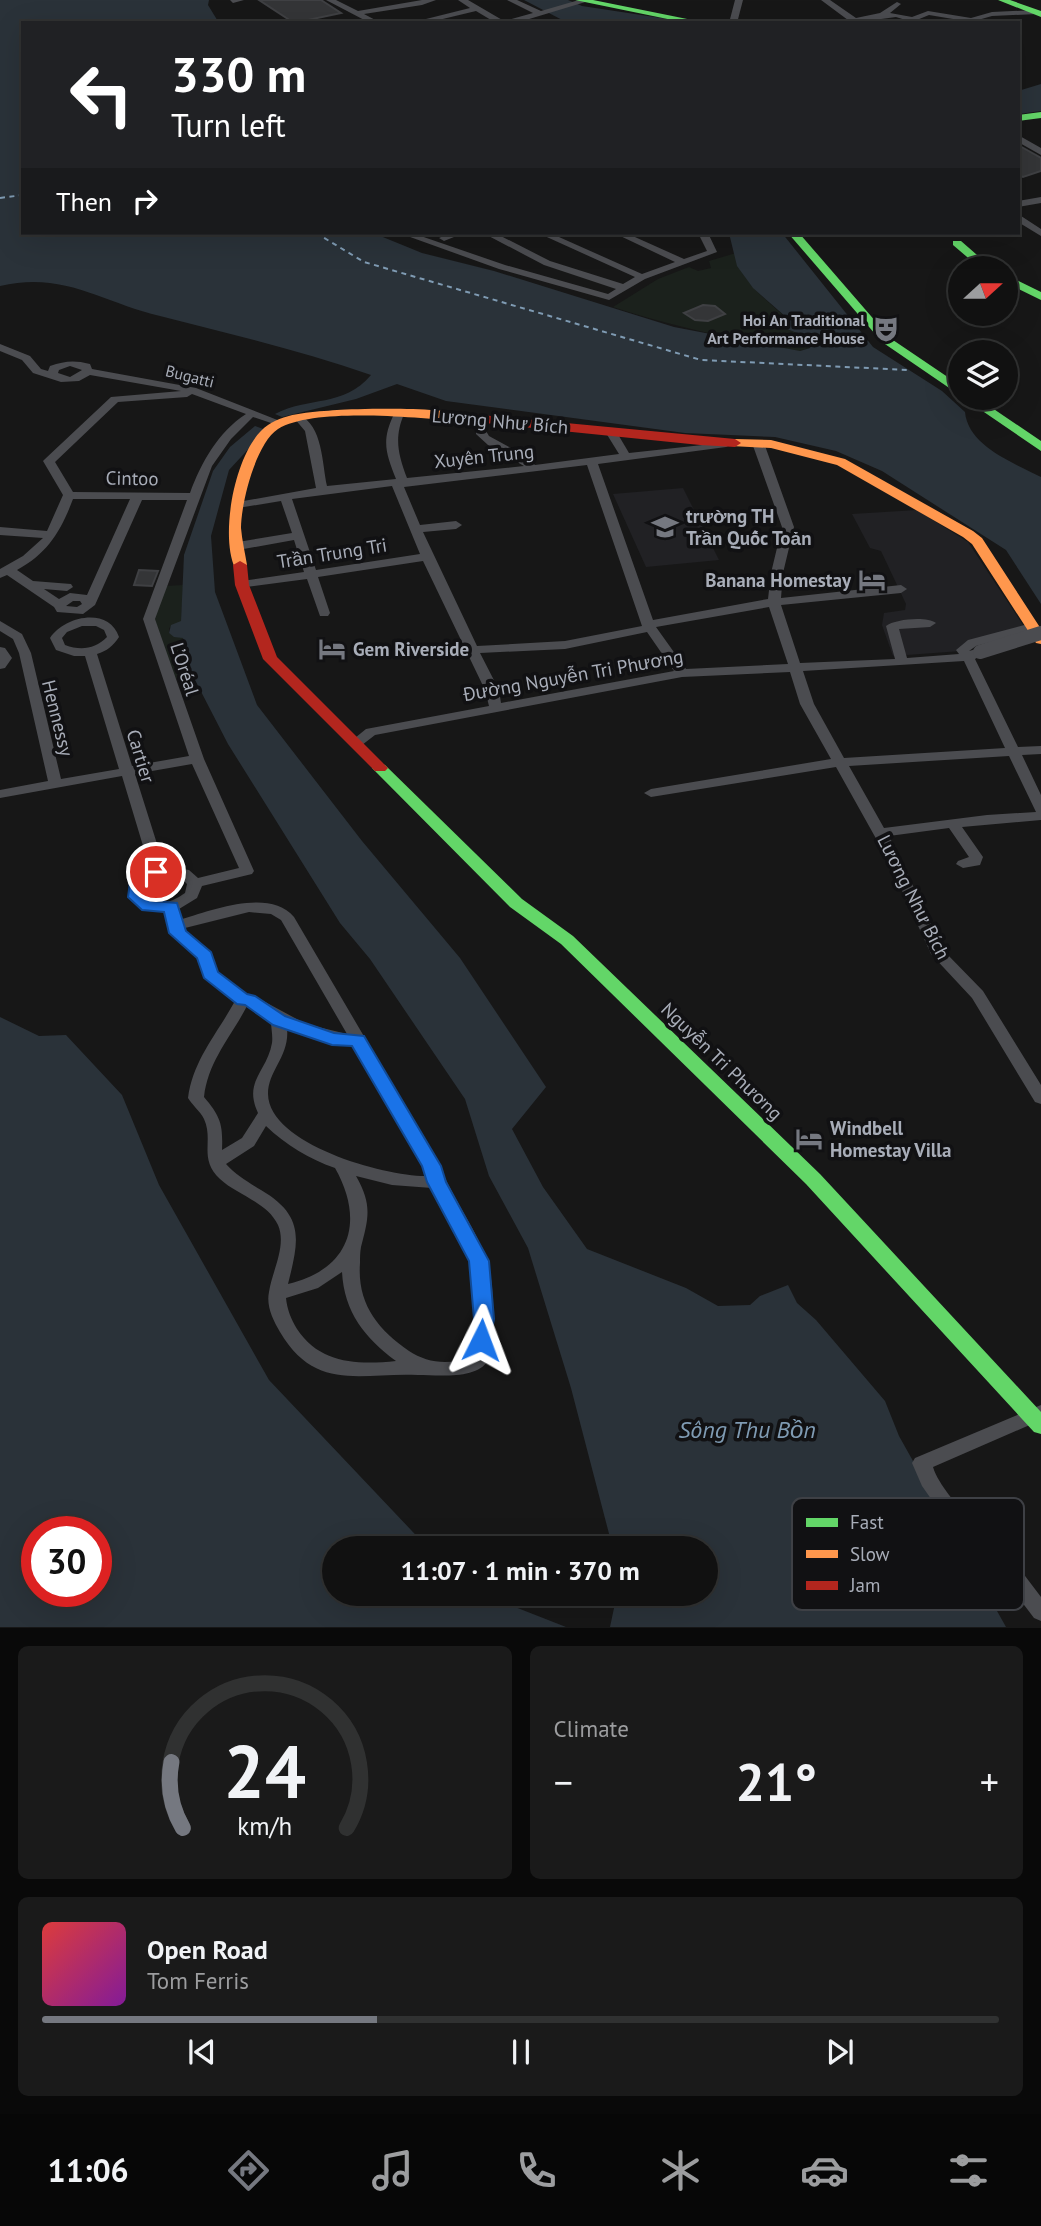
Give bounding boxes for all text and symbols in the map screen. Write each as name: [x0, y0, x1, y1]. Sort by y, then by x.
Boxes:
text: 330 m: [171, 42, 306, 106]
icon: left: [56, 49, 147, 140]
text: Turn left: [171, 104, 286, 146]
icon: right: [126, 182, 164, 220]
text: Then: [56, 185, 112, 218]
north arrow: [948, 256, 1018, 326]
map controls: [948, 256, 1018, 410]
place label: Hoi An Traditional Art Performance House: [707, 310, 865, 348]
theatre icon: Hoi An Traditional Art Performance House: [871, 314, 901, 344]
button: layers: [948, 340, 1018, 410]
street label: Bugatti: [163, 360, 217, 392]
street label: Lương Như Bích: [431, 403, 569, 439]
street label: Xuyên Trung: [433, 439, 535, 473]
street label: Cintoo: [105, 466, 159, 490]
place label: trường TH Trần Quốc Toản: [686, 504, 811, 550]
school or university icon: trường TH Trần Quốc Toản: [650, 512, 680, 542]
street label: Trần Trung Tri: [275, 532, 389, 574]
hotel icon: Banana Homestay: [857, 565, 887, 595]
place label: Banana Homestay: [705, 568, 852, 592]
hotel icon: Gem Riverside: [317, 634, 347, 664]
place label: Gem Riverside: [353, 637, 469, 661]
street label: L’Oréal: [165, 639, 205, 699]
street label: Đường Nguyễn Tri Phương: [460, 644, 685, 706]
street label: Hennessy: [37, 677, 79, 759]
street label: Cartier: [122, 726, 161, 786]
street label: Lương Như Bích: [872, 831, 956, 963]
pin: [126, 842, 186, 902]
icon: arrive: [137, 853, 175, 891]
street label: Nguyễn Tri Phương: [656, 997, 788, 1125]
place label: Windbell Homestay Villa: [830, 1116, 951, 1162]
hotel icon: Windbell Homestay Villa: [794, 1124, 824, 1154]
position arrow: [444, 1303, 518, 1377]
water label: Sông Thu Bồn: [678, 1414, 816, 1445]
legend: [792, 1498, 1024, 1610]
text: Fast: [850, 1510, 884, 1534]
speed limit sign: 30: [21, 1516, 112, 1607]
text: Slow: [850, 1542, 890, 1566]
text: 11:07 · 1 min · 370 m: [400, 1554, 640, 1587]
text: Jam: [849, 1573, 880, 1597]
text: Climate: [554, 1714, 629, 1743]
text: 24: [223, 1725, 306, 1819]
text: 21°: [735, 1748, 817, 1815]
text: −: [554, 1757, 573, 1806]
text: +: [980, 1757, 999, 1806]
text: km/h: [237, 1810, 292, 1842]
text: Open Road: [147, 1933, 268, 1966]
text: Tom Ferris: [147, 1966, 249, 1995]
icon: previous: [183, 2033, 221, 2071]
icon: pause: [502, 2033, 540, 2071]
icon: next: [821, 2033, 859, 2071]
icon: directions: [224, 2146, 273, 2195]
icon: music: [368, 2146, 417, 2195]
icon: phone: [512, 2146, 561, 2195]
icon: climate: [656, 2146, 705, 2195]
icon: car: [800, 2146, 849, 2195]
icon: filters: [944, 2146, 993, 2195]
text: 11:06: [48, 2149, 129, 2191]

